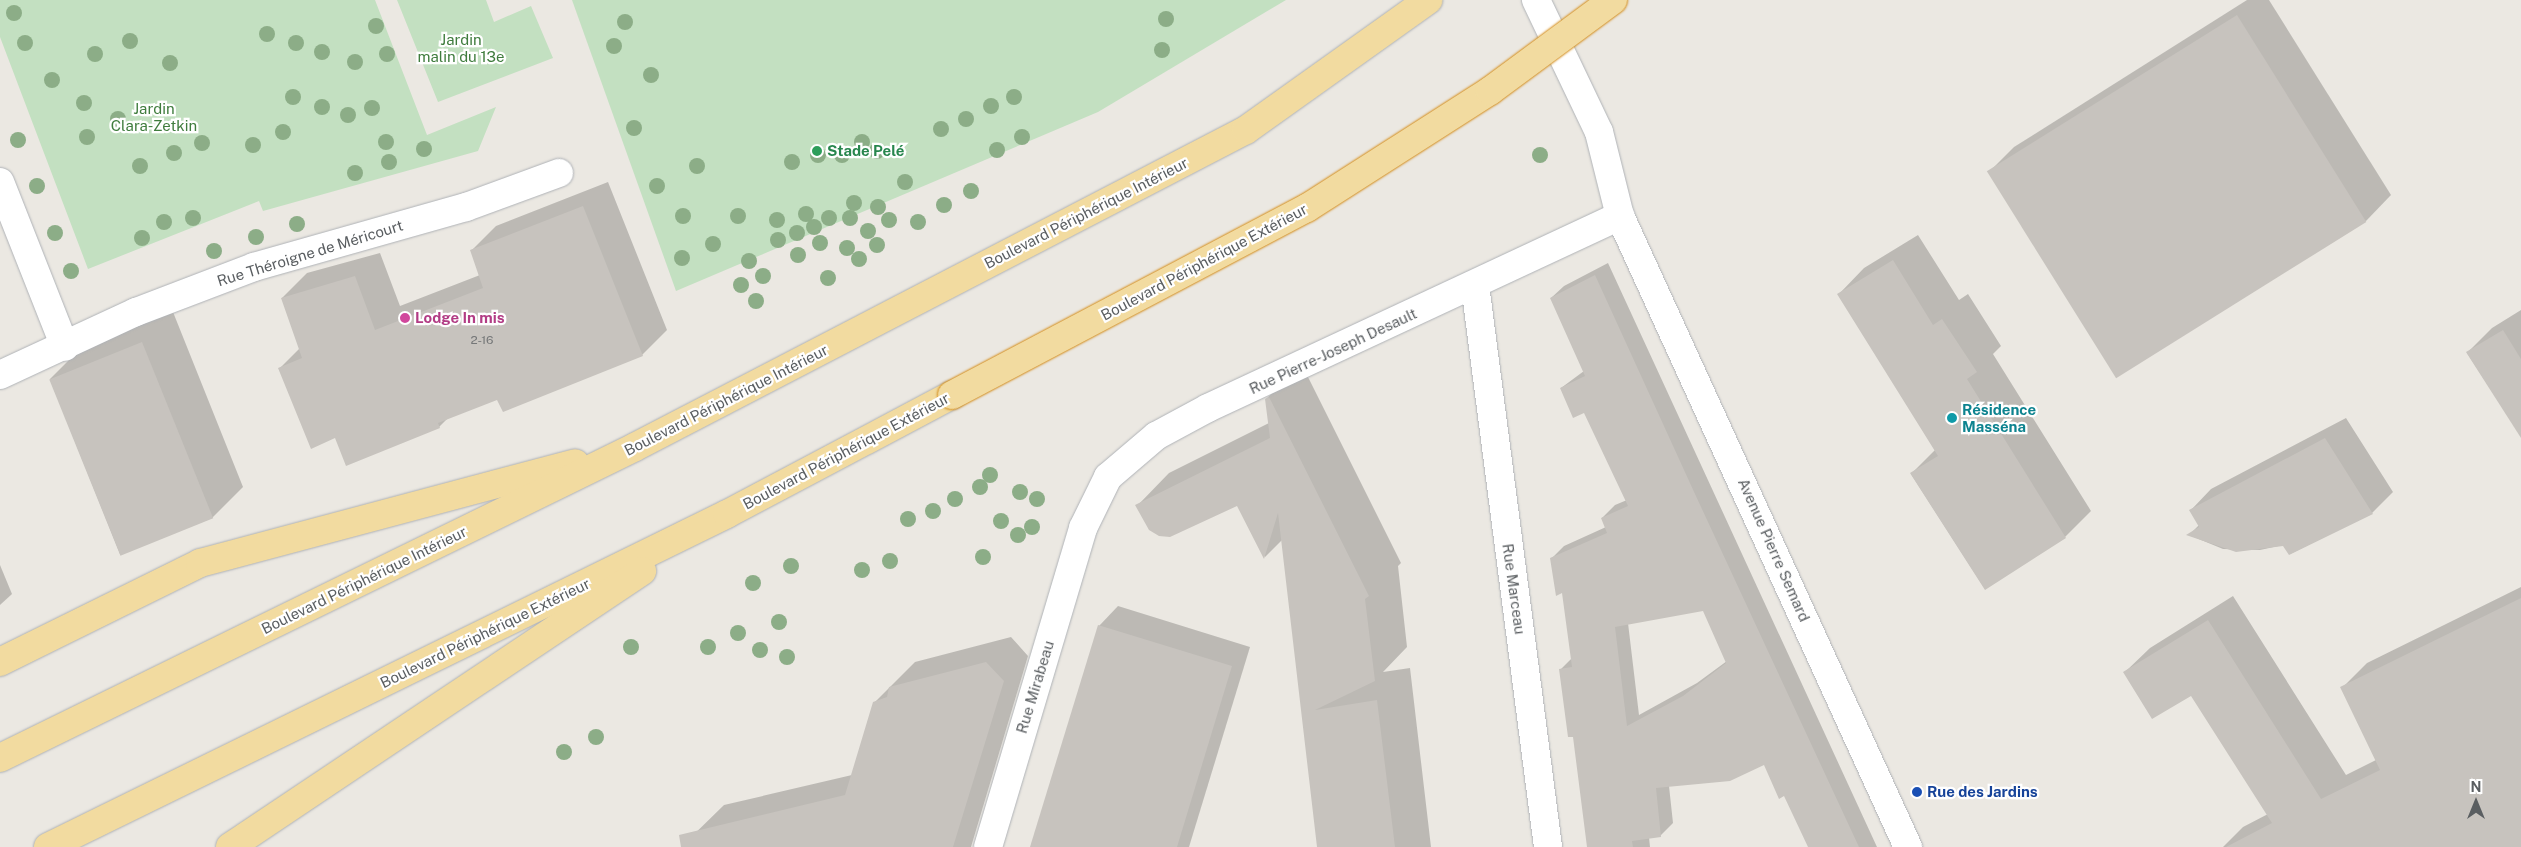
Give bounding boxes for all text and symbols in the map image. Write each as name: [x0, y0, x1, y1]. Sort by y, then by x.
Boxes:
park label: Jardin malin du 13e: [417, 30, 505, 65]
park label: Jardin Clara-Zetkin: [111, 99, 197, 134]
place label: Stade Pelé: [827, 142, 904, 160]
marker: Stade Pelé: [811, 145, 823, 157]
street label: Boulevard Périphérique Intérieur: [981, 154, 1191, 272]
street label: Boulevard Périphérique Extérieur: [1098, 200, 1310, 324]
street label: Rue Théroigne de Méricourt: [215, 216, 405, 290]
street label: Rue Pierre-Joseph Desault: [1246, 304, 1420, 398]
place label: Lodge In mis: [415, 309, 505, 327]
marker: Lodge In mis: [399, 312, 411, 324]
house number: 2-16: [470, 334, 494, 348]
street label: Boulevard Périphérique Intérieur: [621, 341, 831, 459]
street label: Boulevard Périphérique Extérieur: [740, 389, 952, 513]
place label: Résidence Masséna: [1962, 400, 2036, 435]
marker: Résidence Masséna: [1946, 412, 1958, 424]
street label: Avenue Pierre Semard: [1734, 475, 1814, 625]
street label: Boulevard Périphérique Intérieur: [258, 522, 470, 638]
street label: Rue Marceau: [1499, 542, 1529, 636]
street label: Boulevard Périphérique Extérieur: [377, 574, 593, 692]
street label: Rue Mirabeau: [1012, 638, 1058, 736]
north arrow: [2451, 777, 2501, 827]
text: N: [2471, 779, 2481, 795]
place label: Rue des Jardins: [1927, 783, 2038, 801]
marker: Rue des Jardins: [1911, 786, 1923, 798]

